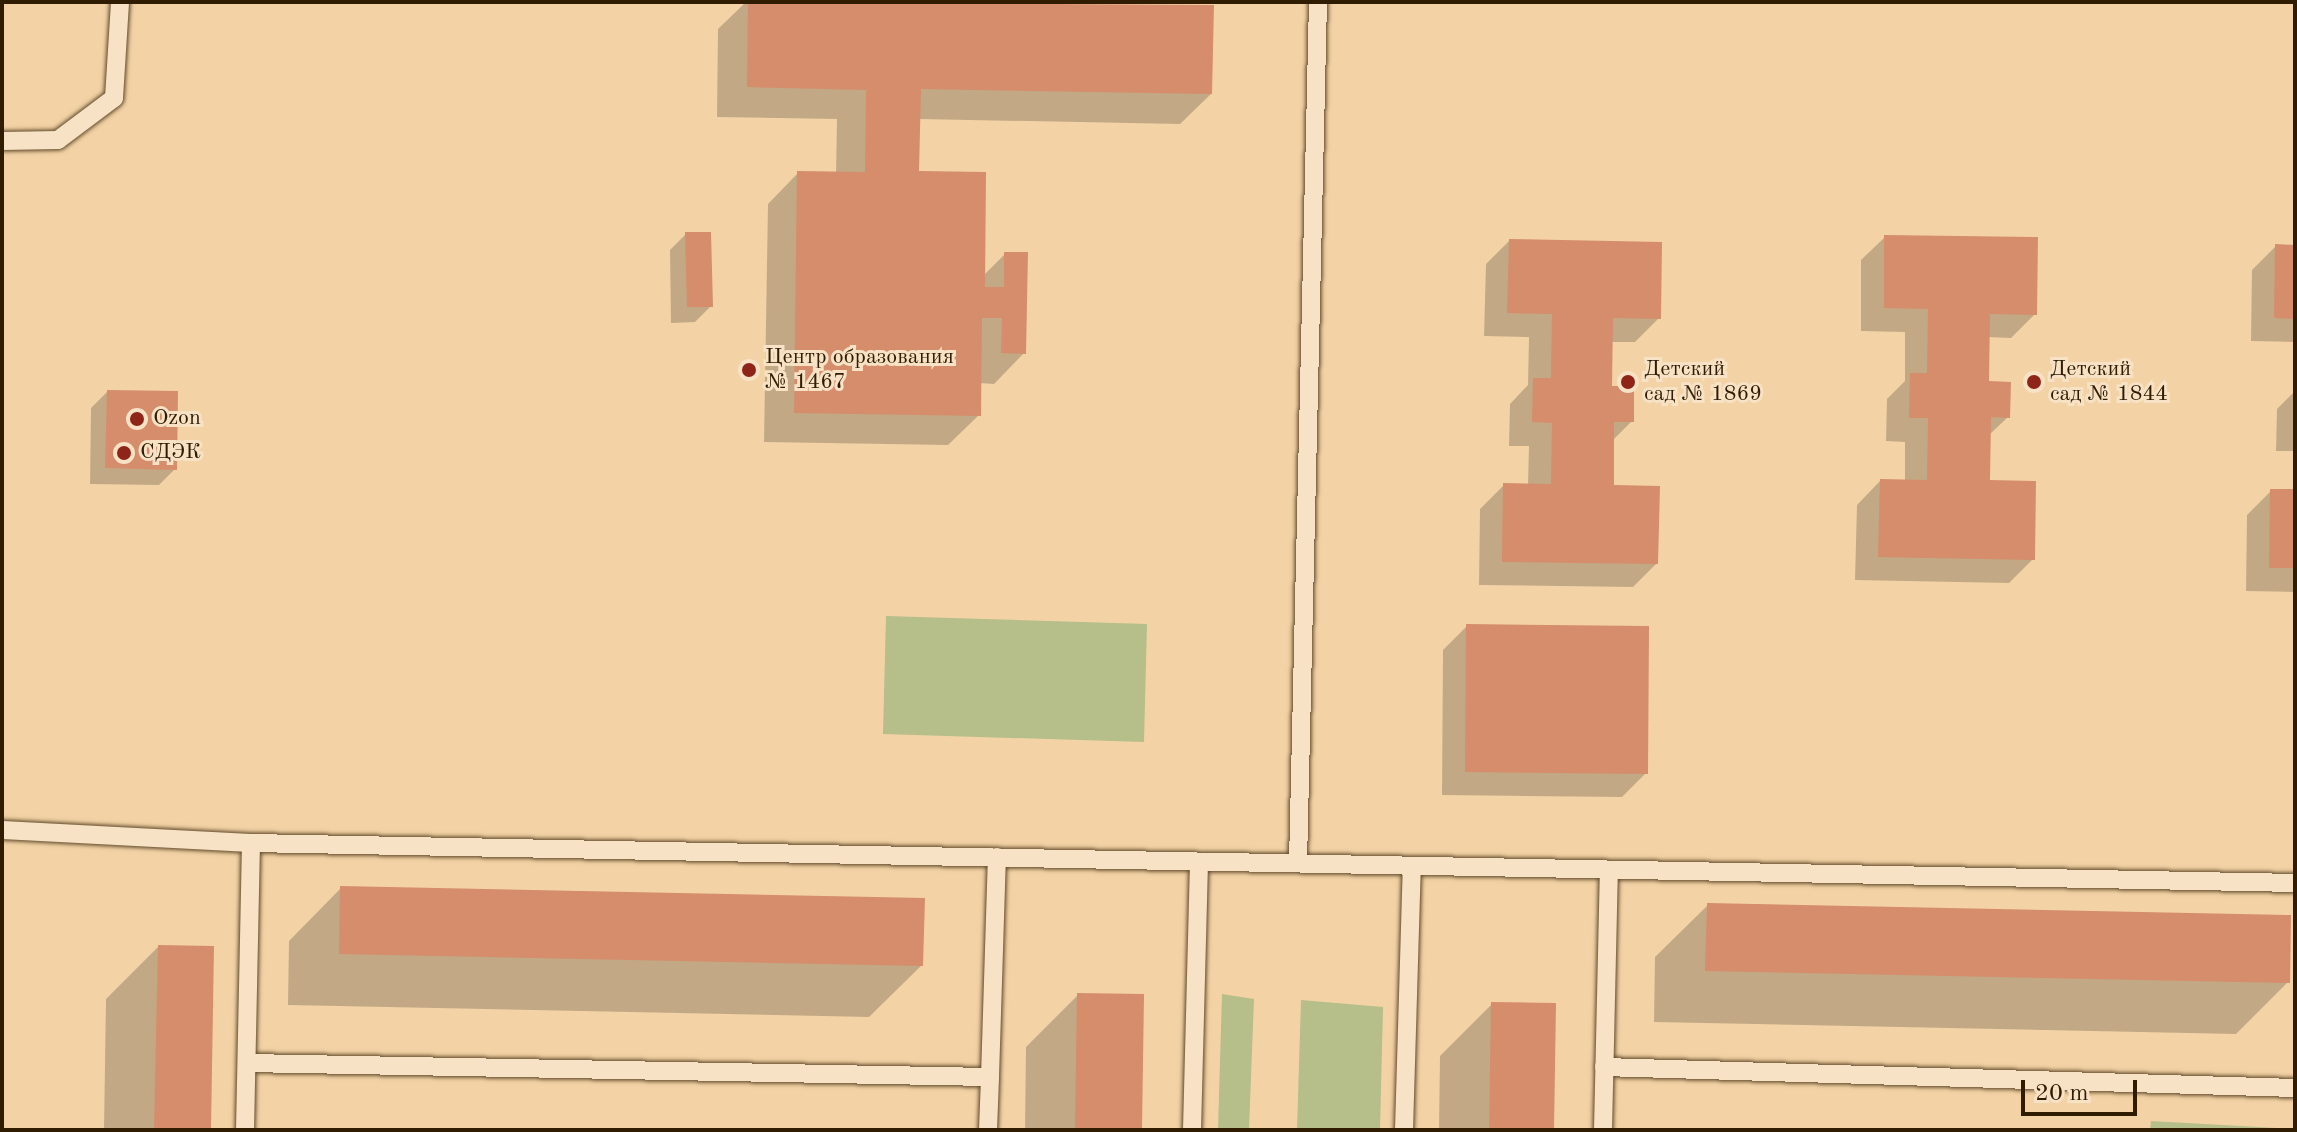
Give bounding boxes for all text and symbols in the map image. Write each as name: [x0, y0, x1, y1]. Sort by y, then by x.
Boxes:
place label: Центр образования № 1467: [765, 344, 954, 396]
place label: Детский сад № 1869: [1644, 356, 1762, 408]
place label: Детский сад № 1844: [2050, 356, 2168, 408]
marker: Центр образования № 1467: [740, 361, 758, 379]
marker: Детский сад № 1869: [1619, 373, 1637, 391]
marker: Детский сад № 1844: [2025, 373, 2043, 391]
place label: Ozon: [153, 406, 201, 432]
marker: Ozon: [128, 410, 146, 428]
place label: СДЭК: [140, 440, 201, 466]
marker: СДЭК: [115, 444, 133, 462]
scale bar: [2025, 1064, 2141, 1114]
text: 20 m: [2035, 1082, 2089, 1106]

